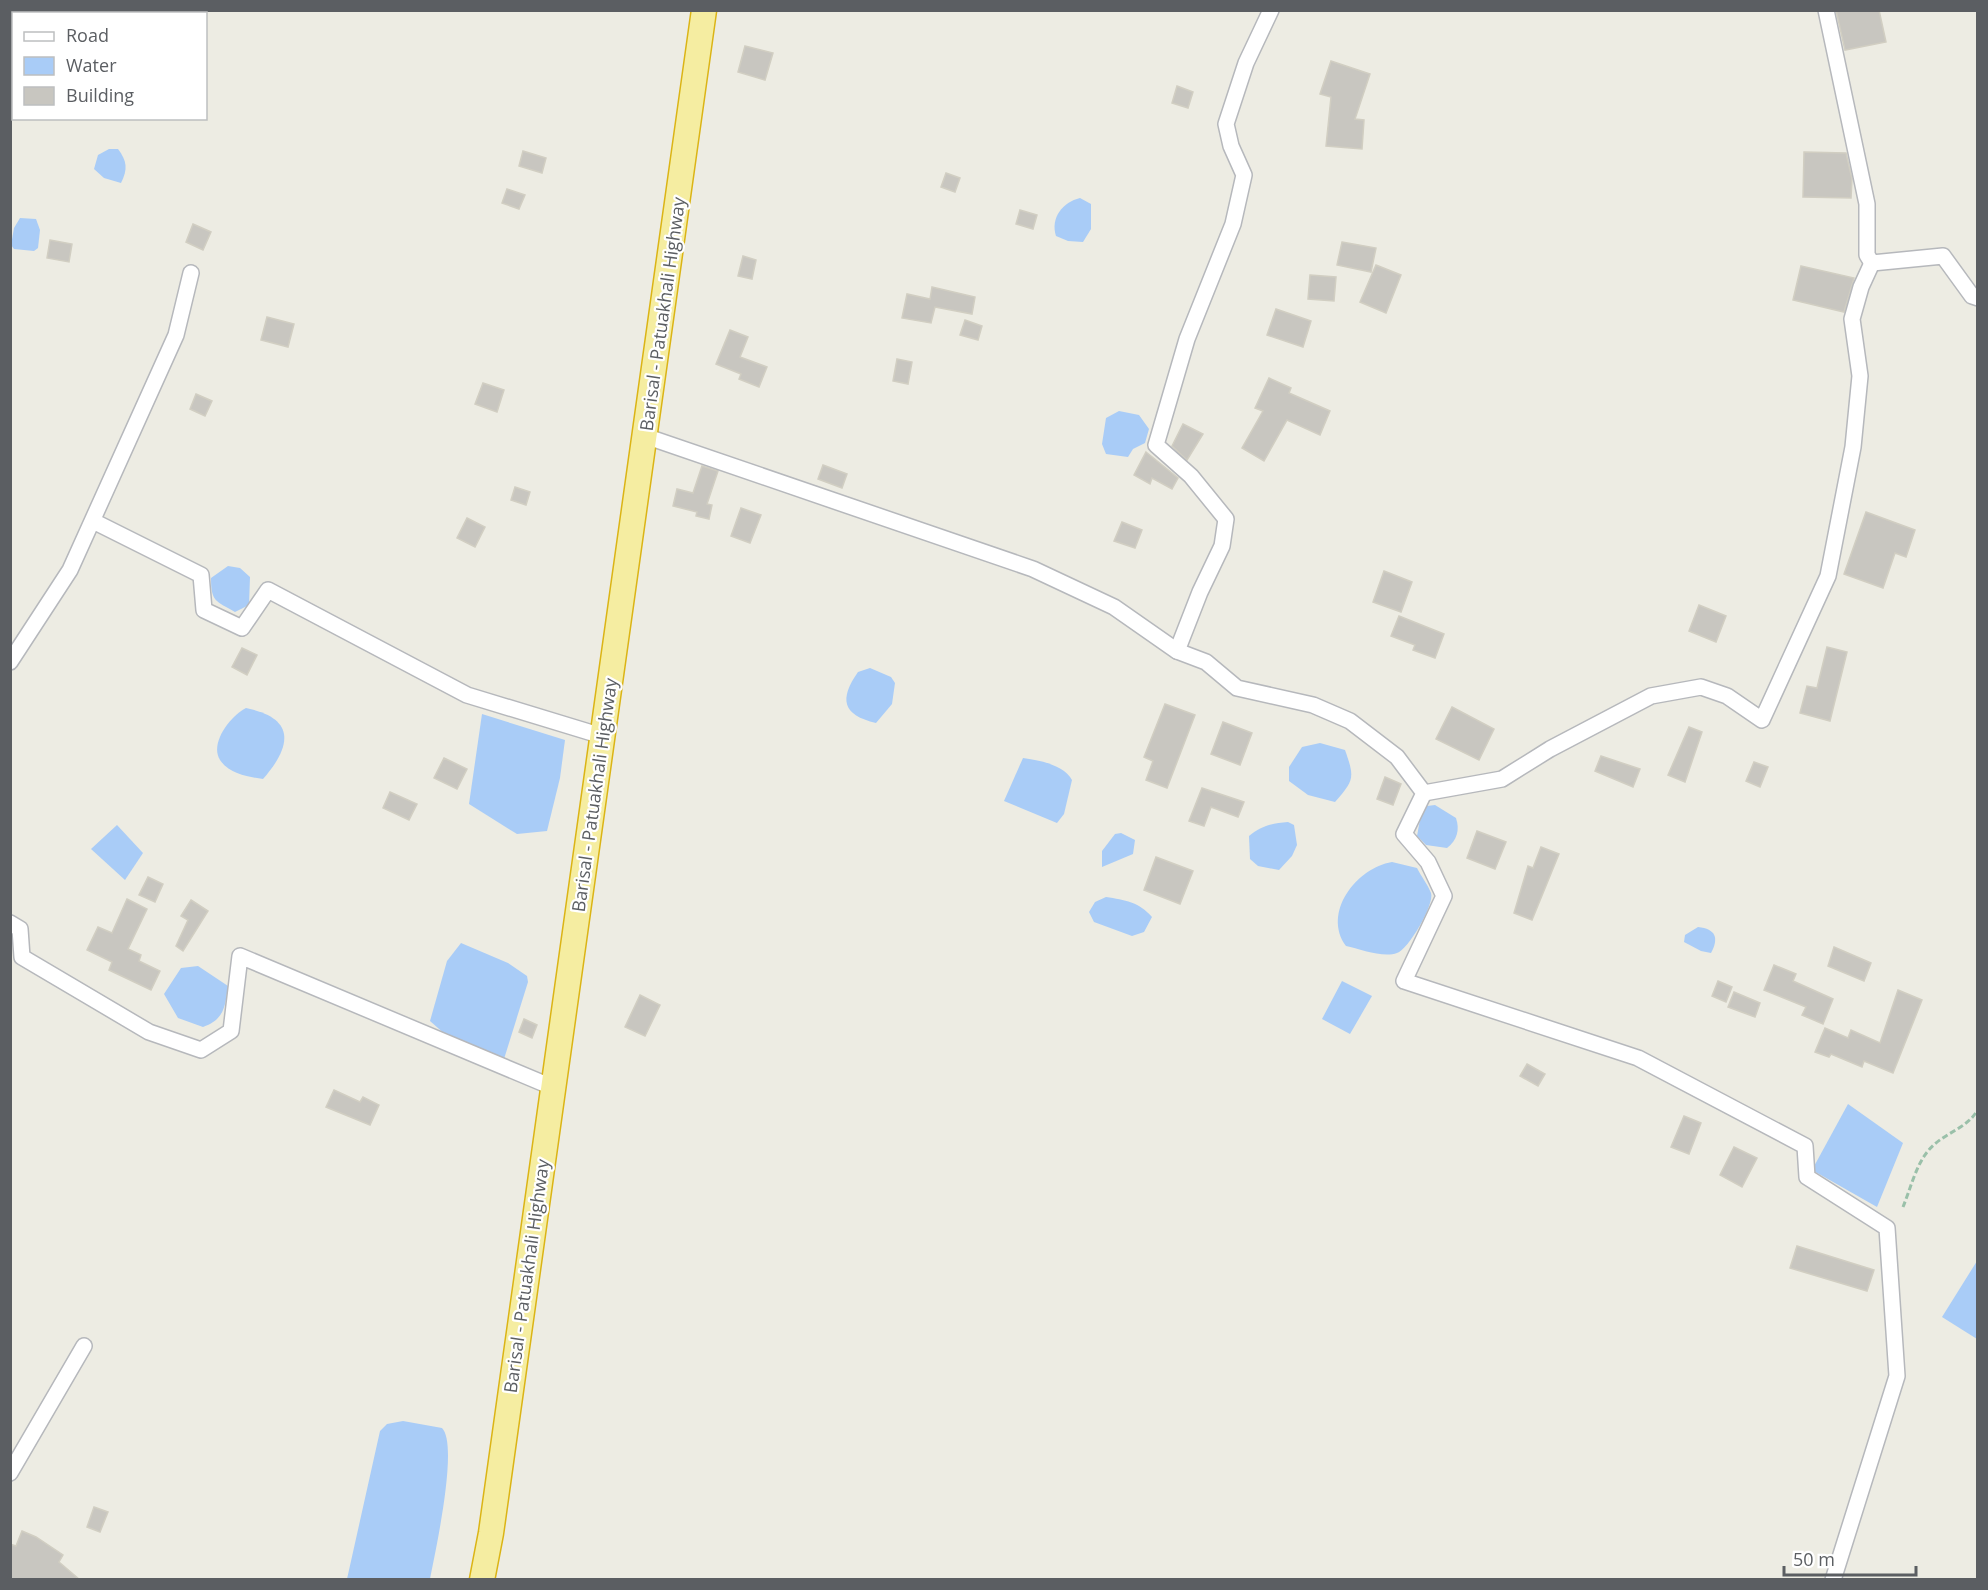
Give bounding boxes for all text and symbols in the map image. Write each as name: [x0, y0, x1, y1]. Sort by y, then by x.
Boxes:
legend: [12, 12, 207, 120]
text: Road: [66, 23, 109, 47]
text: Water: [66, 53, 117, 77]
text: Building: [66, 83, 134, 107]
street label: Barisal - Patuakhali Highway: [634, 195, 690, 432]
street label: Barisal - Patuakhali Highway: [566, 676, 622, 913]
street label: Barisal - Patuakhali Highway: [498, 1157, 554, 1394]
scale bar: [1784, 1539, 1916, 1577]
text: 50 m: [1793, 1547, 1835, 1571]

